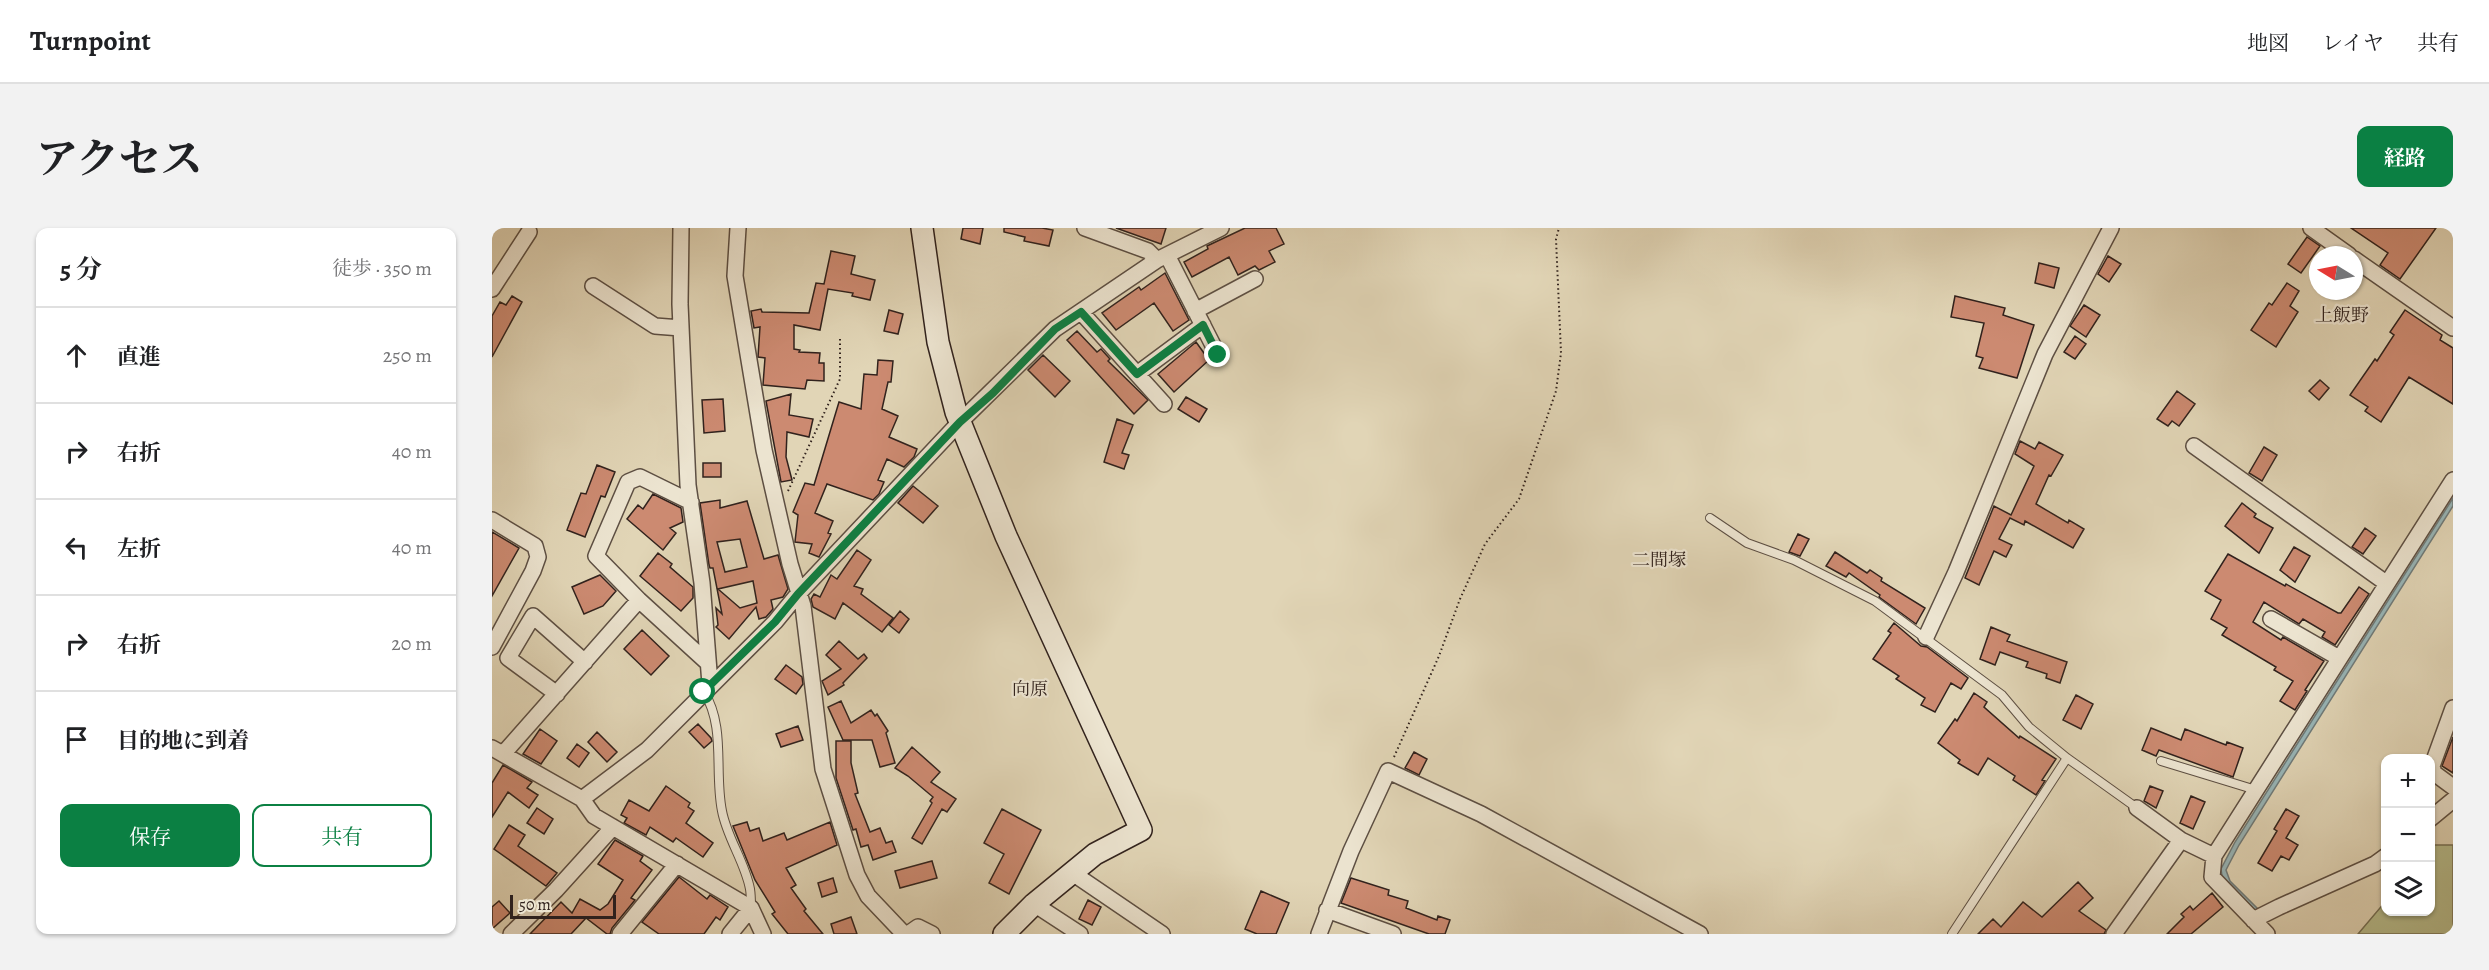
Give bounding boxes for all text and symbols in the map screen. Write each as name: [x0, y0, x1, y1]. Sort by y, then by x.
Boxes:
text: Turnpoint: [30, 22, 151, 60]
text: 地図: [2247, 29, 2289, 57]
text: レイヤ: [2322, 29, 2384, 57]
text: 共有: [2417, 29, 2459, 57]
button: 経路: [2357, 126, 2453, 187]
text: アクセス: [36, 130, 203, 187]
north arrow: [2309, 246, 2363, 300]
text: 5 分: [60, 252, 102, 287]
text: 徒歩 · 350 m: [332, 255, 432, 282]
district label: 上飯野: [2315, 303, 2369, 327]
icon: ahead: [60, 339, 93, 372]
route end: [1204, 341, 1230, 367]
text: 直進: [117, 342, 161, 372]
text: 250 m: [383, 342, 432, 369]
icon: right: [60, 435, 93, 468]
text: 右折: [117, 438, 161, 468]
text: 40 m: [392, 438, 432, 465]
icon: left: [60, 531, 93, 564]
text: 左折: [117, 534, 161, 564]
text: 40 m: [392, 534, 432, 561]
district label: 二間塚: [1632, 548, 1686, 572]
icon: right: [60, 627, 93, 660]
text: 右折: [117, 630, 161, 660]
text: 20 m: [391, 630, 432, 657]
district label: 向原: [1012, 677, 1048, 701]
route start: [689, 678, 715, 704]
icon: arrive: [60, 723, 93, 756]
text: 目的地に到着: [117, 726, 249, 756]
map controls: [2381, 754, 2435, 916]
button: +: [2381, 754, 2435, 808]
button: 保存: [60, 804, 240, 867]
button: 共有: [252, 804, 432, 867]
button: −: [2381, 808, 2435, 862]
button: layers: [2381, 862, 2435, 916]
scale bar: [510, 892, 616, 920]
text: 50 m: [519, 894, 551, 916]

